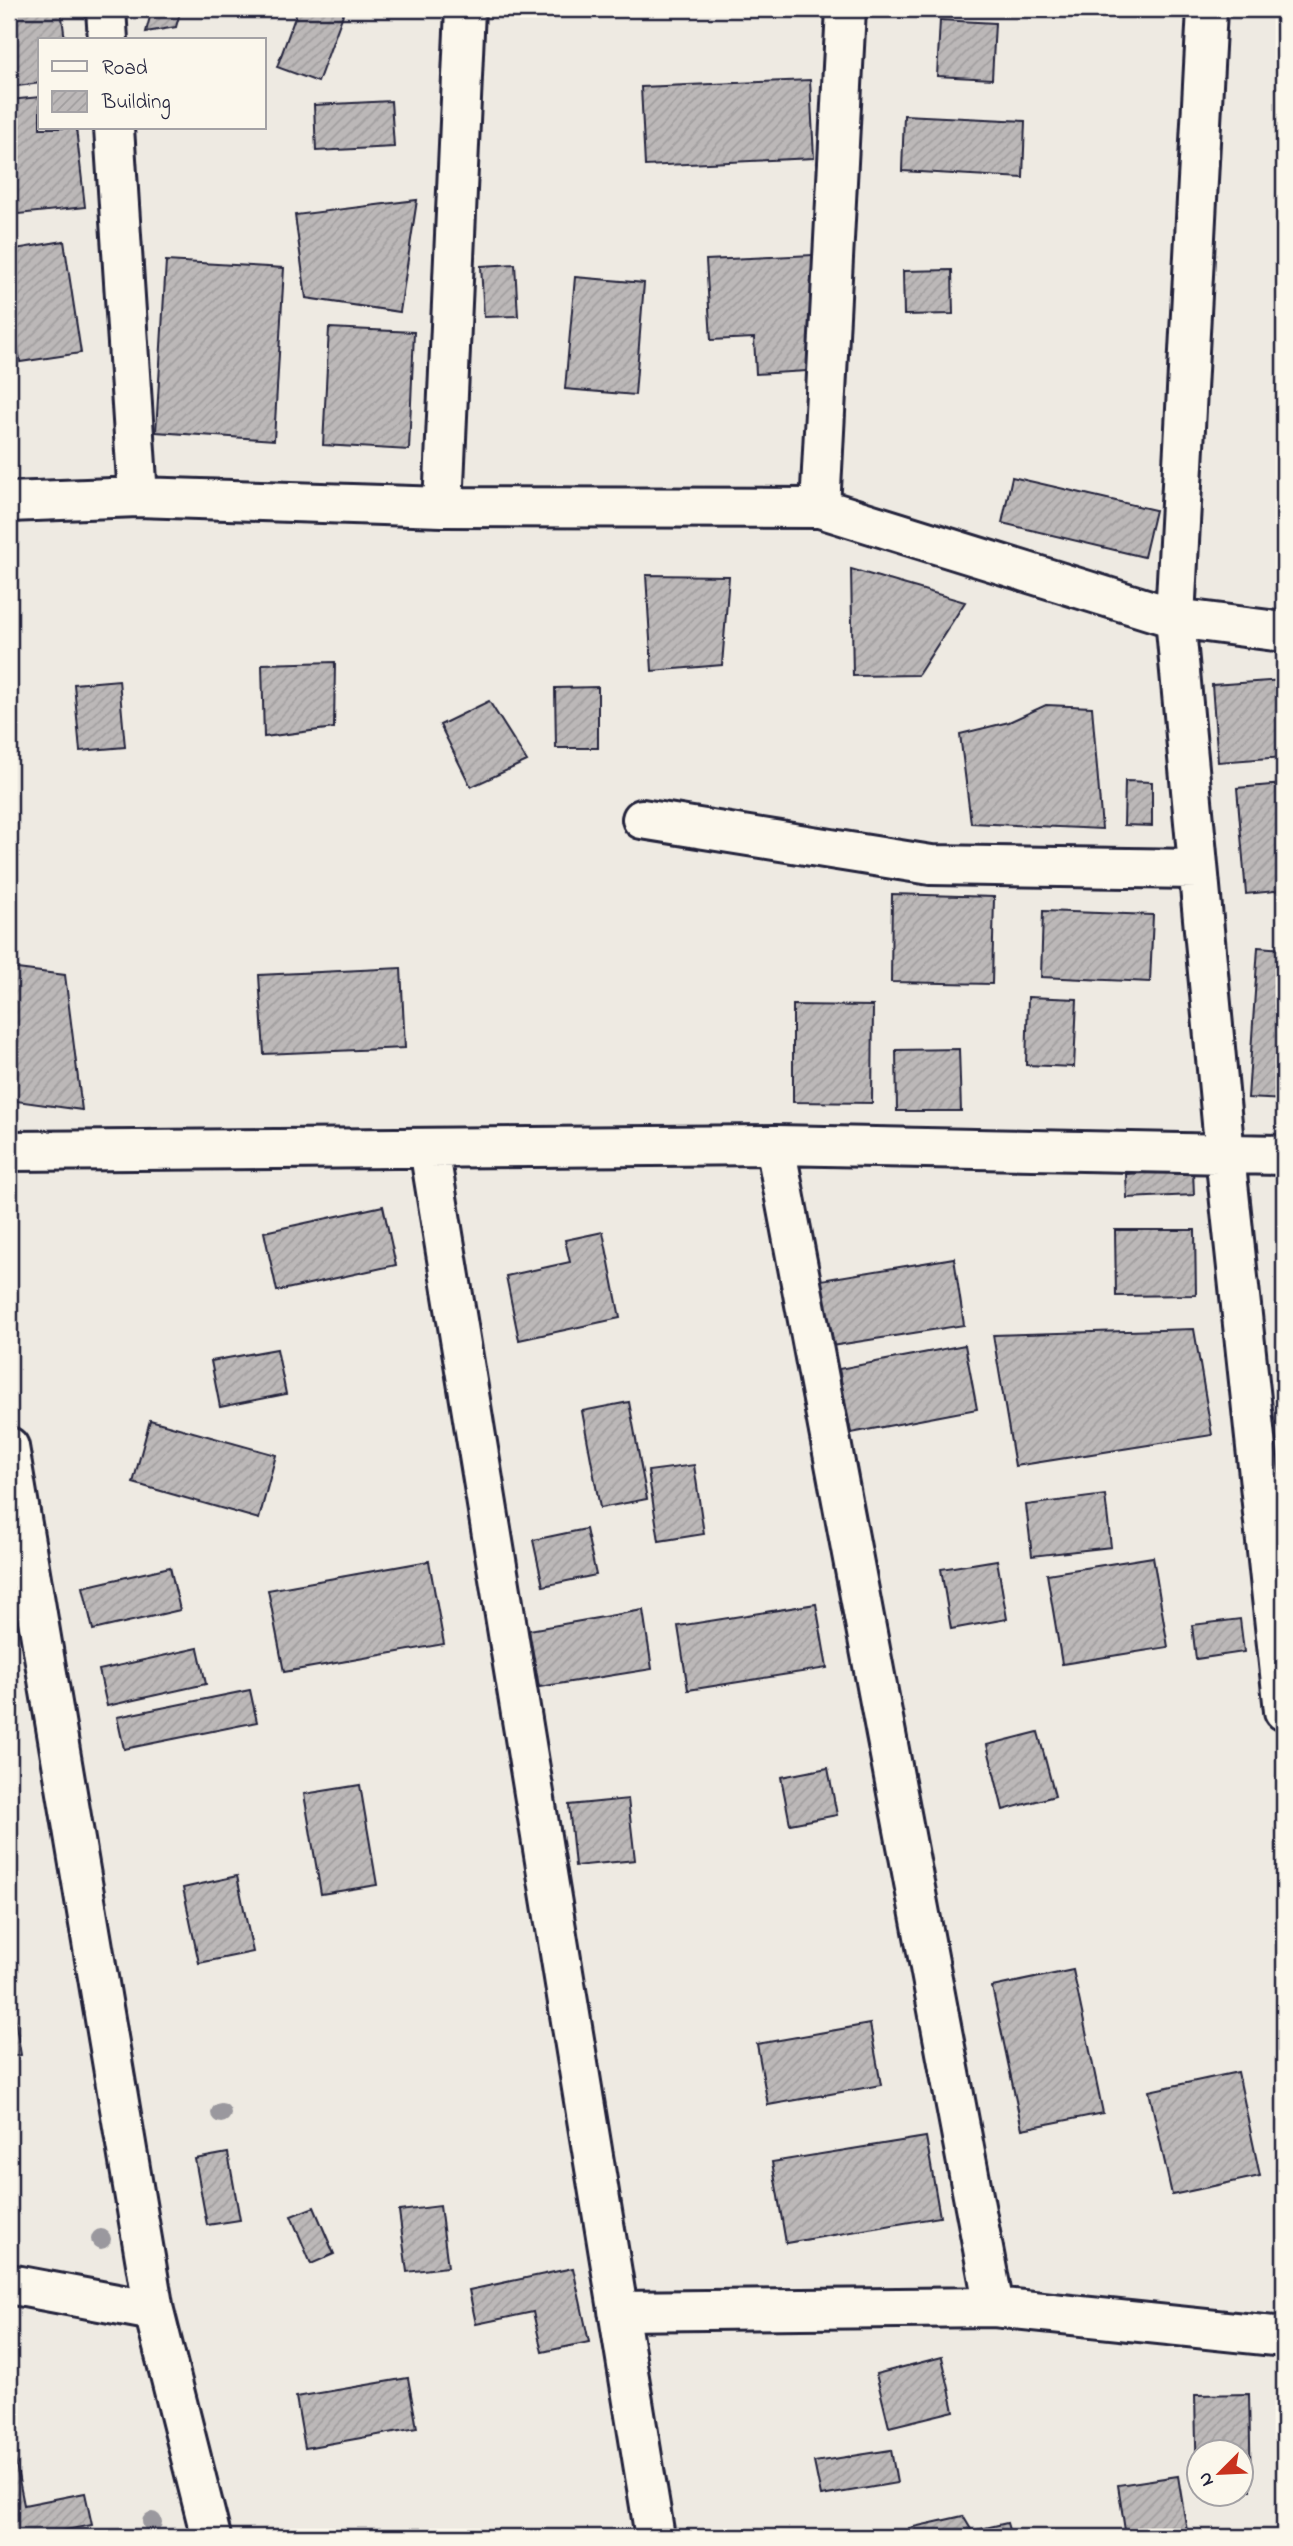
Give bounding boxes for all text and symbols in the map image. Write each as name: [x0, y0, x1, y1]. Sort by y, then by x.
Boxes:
legend: [38, 38, 266, 130]
text: Road: [102, 54, 148, 84]
text: Building: [101, 88, 171, 120]
north arrow: [1184, 2438, 1254, 2508]
text: N: [1192, 2467, 1222, 2490]

